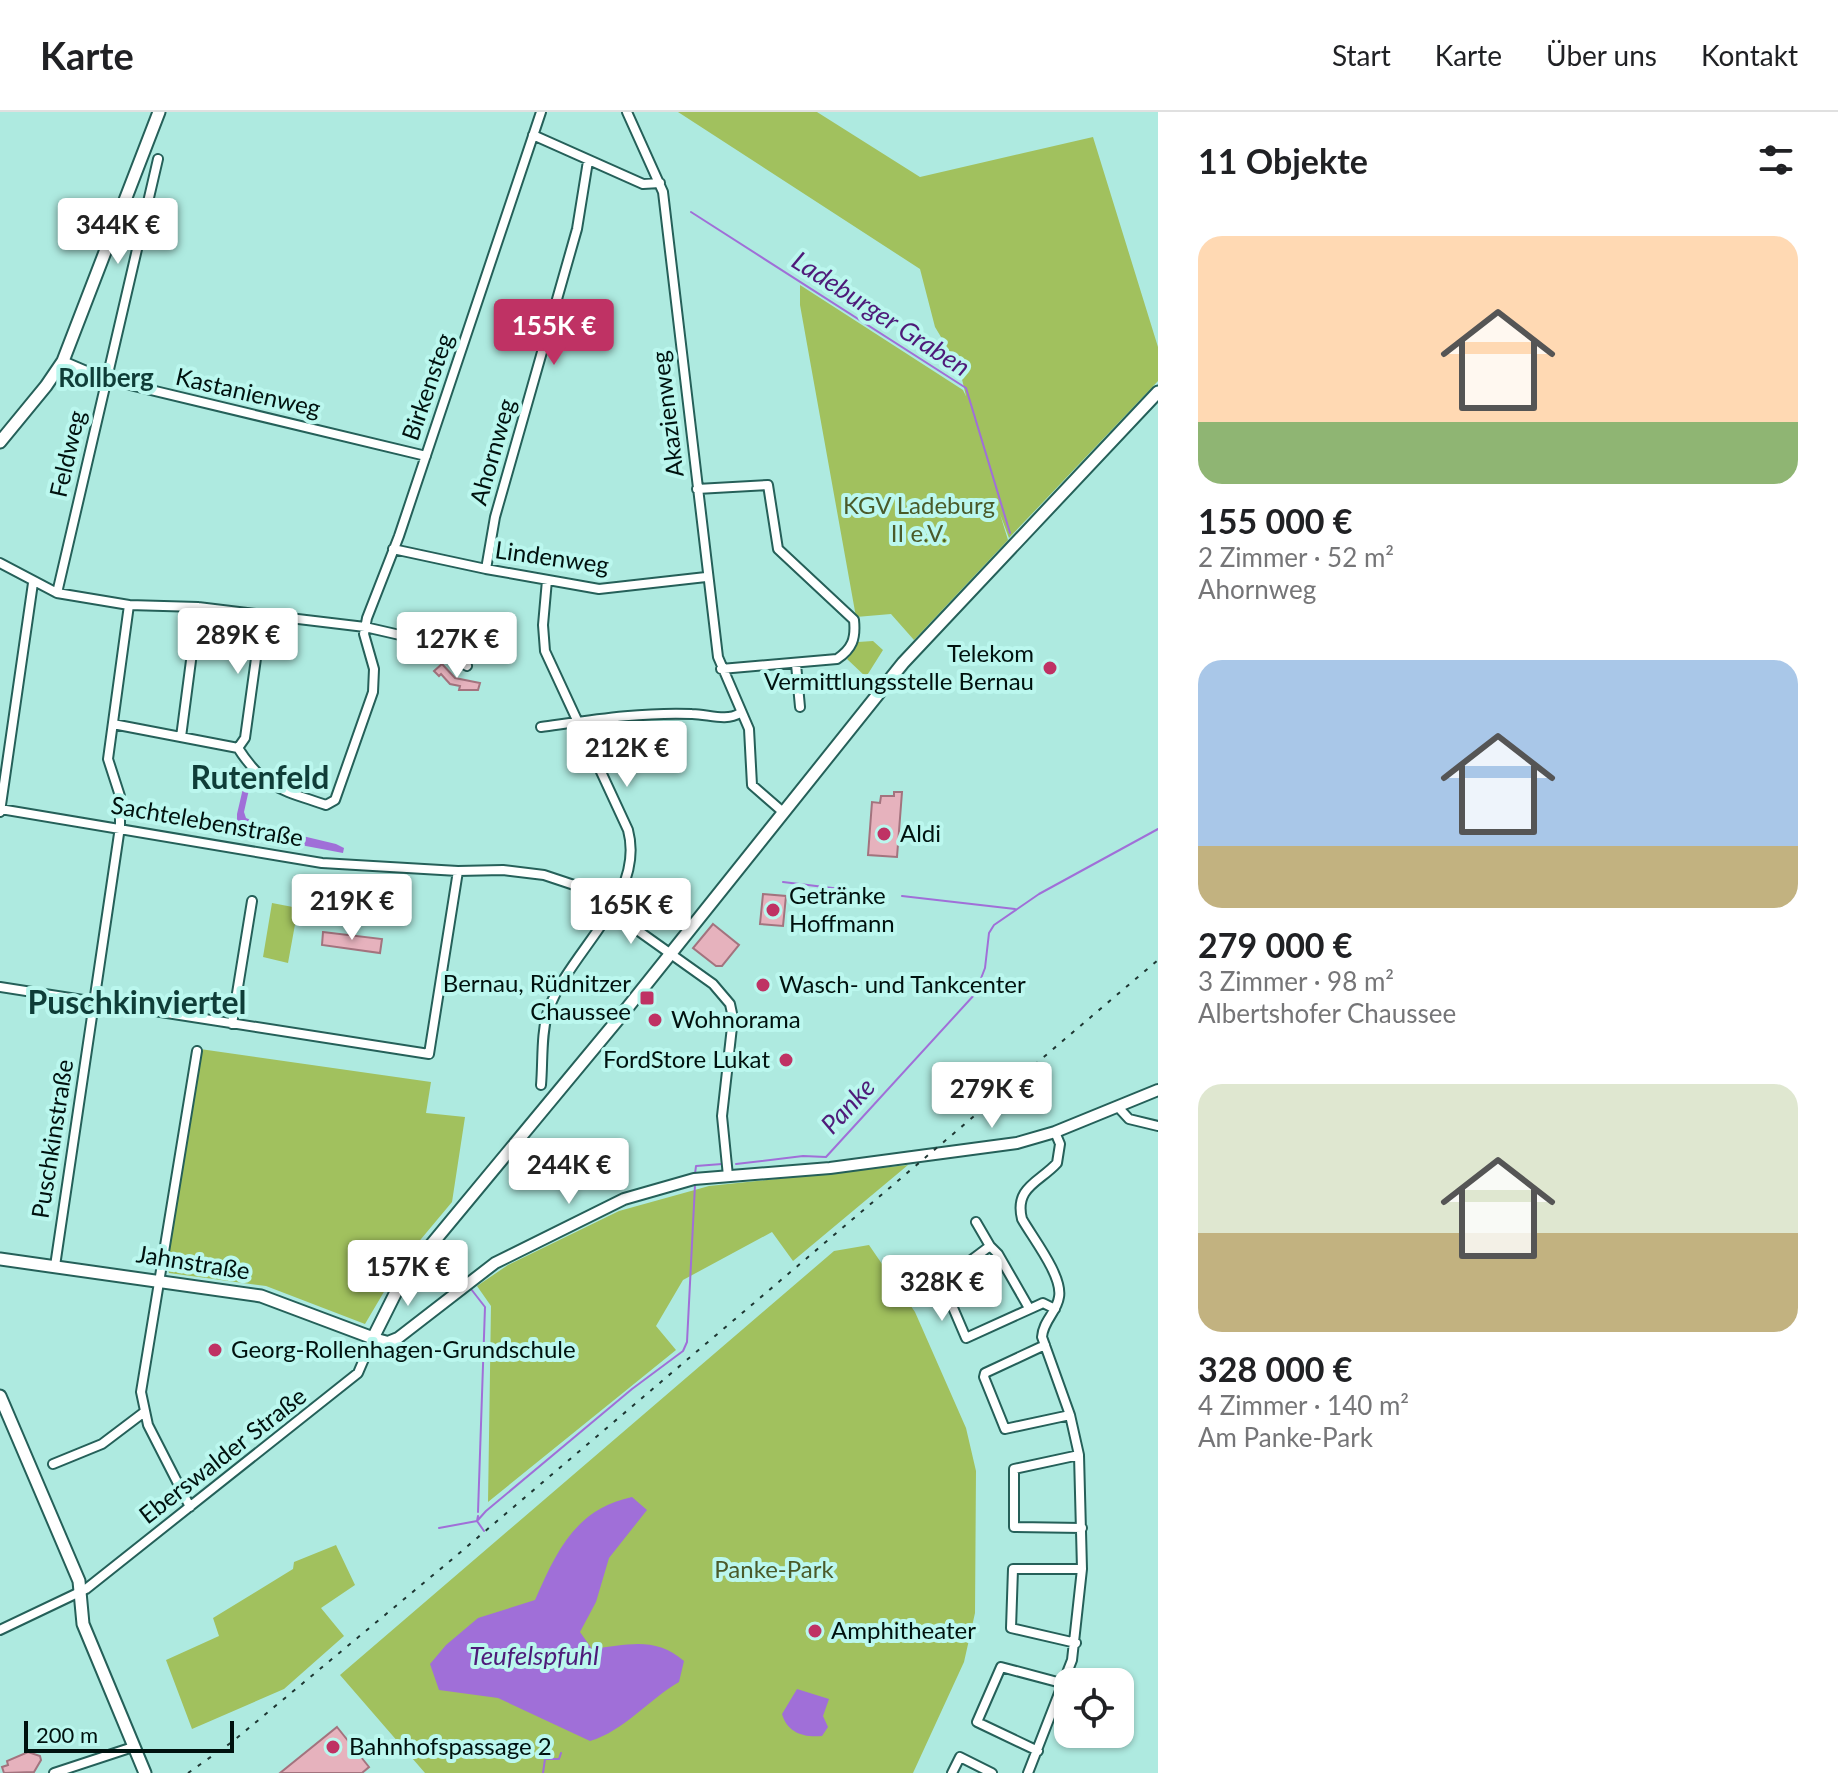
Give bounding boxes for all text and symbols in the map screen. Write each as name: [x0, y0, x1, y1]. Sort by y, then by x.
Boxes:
text: Karte: [40, 32, 134, 78]
text: Start: [1332, 38, 1391, 72]
text: Karte: [1435, 38, 1502, 72]
text: Über uns: [1546, 38, 1657, 72]
text: Kontakt: [1701, 38, 1798, 72]
icon: filters: [1754, 138, 1798, 182]
text: 11 Objekte: [1198, 140, 1368, 181]
pin: 344K €: [53, 198, 183, 266]
text: 344K €: [76, 208, 160, 240]
water label: Ladeburger Graben: [787, 244, 977, 383]
icon: home: [1426, 288, 1570, 432]
pin: 155K €: [489, 299, 619, 367]
text: 155K €: [512, 309, 596, 341]
street label: Birkensteg: [395, 329, 458, 444]
street label: Akazienweg: [644, 349, 689, 479]
district label: Rollberg: [58, 361, 154, 393]
street label: Kastanienweg: [173, 361, 324, 422]
street label: Ahornweg: [463, 395, 521, 508]
street label: Feldweg: [42, 407, 91, 500]
park label: KGV Ladeburg II e.V.: [843, 490, 995, 547]
text: 155 000 €: [1198, 500, 1353, 541]
street label: Lindenweg: [493, 534, 611, 579]
text: 2 Zimmer · 52 m²: [1198, 541, 1394, 573]
text: Ahornweg: [1198, 573, 1316, 605]
pin: 289K €: [173, 608, 303, 676]
pin: 127K €: [392, 612, 522, 680]
text: 289K €: [196, 618, 280, 650]
text: 127K €: [415, 622, 499, 654]
place label: Telekom Vermittlungsstelle Bernau: [764, 638, 1034, 695]
marker: Telekom Vermittlungsstelle Bernau: [1041, 659, 1059, 677]
icon: home: [1426, 712, 1570, 856]
pin: 212K €: [562, 721, 692, 789]
text: 212K €: [585, 731, 669, 763]
district label: Rutenfeld: [191, 757, 329, 796]
street label: Sachtelebenstraße: [109, 789, 306, 852]
place label: Aldi: [900, 818, 941, 847]
marker: Aldi: [875, 825, 893, 843]
pin: 219K €: [287, 874, 417, 942]
pin: 165K €: [566, 878, 696, 946]
place label: Getränke Hoffmann: [789, 880, 895, 937]
text: 219K €: [310, 884, 394, 916]
text: 165K €: [589, 888, 673, 920]
marker: Getränke Hoffmann: [764, 901, 782, 919]
text: 279 000 €: [1198, 924, 1353, 965]
text: 3 Zimmer · 98 m²: [1198, 965, 1394, 997]
place label: Bernau, Rüdnitzer Chaussee: [443, 968, 631, 1025]
place label: Wasch- und Tankcenter: [779, 969, 1026, 998]
marker: Wasch- und Tankcenter: [754, 976, 772, 994]
district label: Puschkinviertel: [27, 982, 247, 1021]
marker: Bernau, Rüdnitzer Chaussee: [638, 989, 656, 1007]
text: Albertshofer Chaussee: [1198, 997, 1456, 1029]
place label: Wohnorama: [671, 1004, 801, 1033]
marker: Wohnorama: [646, 1011, 664, 1029]
place label: FordStore Lukat: [603, 1044, 770, 1073]
marker: FordStore Lukat: [777, 1051, 795, 1069]
street label: Puschkinstraße: [25, 1057, 78, 1220]
pin: 279K €: [927, 1062, 1057, 1130]
water label: Panke: [813, 1071, 881, 1140]
text: 279K €: [950, 1072, 1034, 1104]
icon: home: [1426, 1136, 1570, 1280]
pin: 244K €: [504, 1138, 634, 1206]
text: 244K €: [527, 1148, 611, 1180]
street label: Jahnstraße: [134, 1238, 252, 1285]
pin: 157K €: [343, 1240, 473, 1308]
text: 157K €: [366, 1250, 450, 1282]
pin: 328K €: [877, 1255, 1007, 1323]
text: 328K €: [900, 1265, 984, 1297]
place label: Georg-Rollenhagen-Grundschule: [231, 1334, 576, 1363]
marker: Georg-Rollenhagen-Grundschule: [206, 1341, 224, 1359]
text: 328 000 €: [1198, 1348, 1353, 1389]
street label: Eberswalder Straße: [133, 1381, 311, 1529]
text: 4 Zimmer · 140 m²: [1198, 1389, 1409, 1421]
text: Am Panke-Park: [1198, 1421, 1373, 1453]
park label: Panke-Park: [714, 1554, 834, 1583]
place label: Amphitheater: [831, 1615, 976, 1644]
marker: Amphitheater: [806, 1622, 824, 1640]
water label: Teufelspfuhl: [469, 1639, 599, 1671]
map controls: [1054, 1668, 1134, 1748]
button: locate: [1054, 1668, 1134, 1748]
scale bar: [24, 1717, 234, 1753]
text: 200 m: [36, 1721, 98, 1748]
place label: Bahnhofspassage 2: [349, 1731, 552, 1760]
marker: Bahnhofspassage 2: [324, 1738, 342, 1756]

